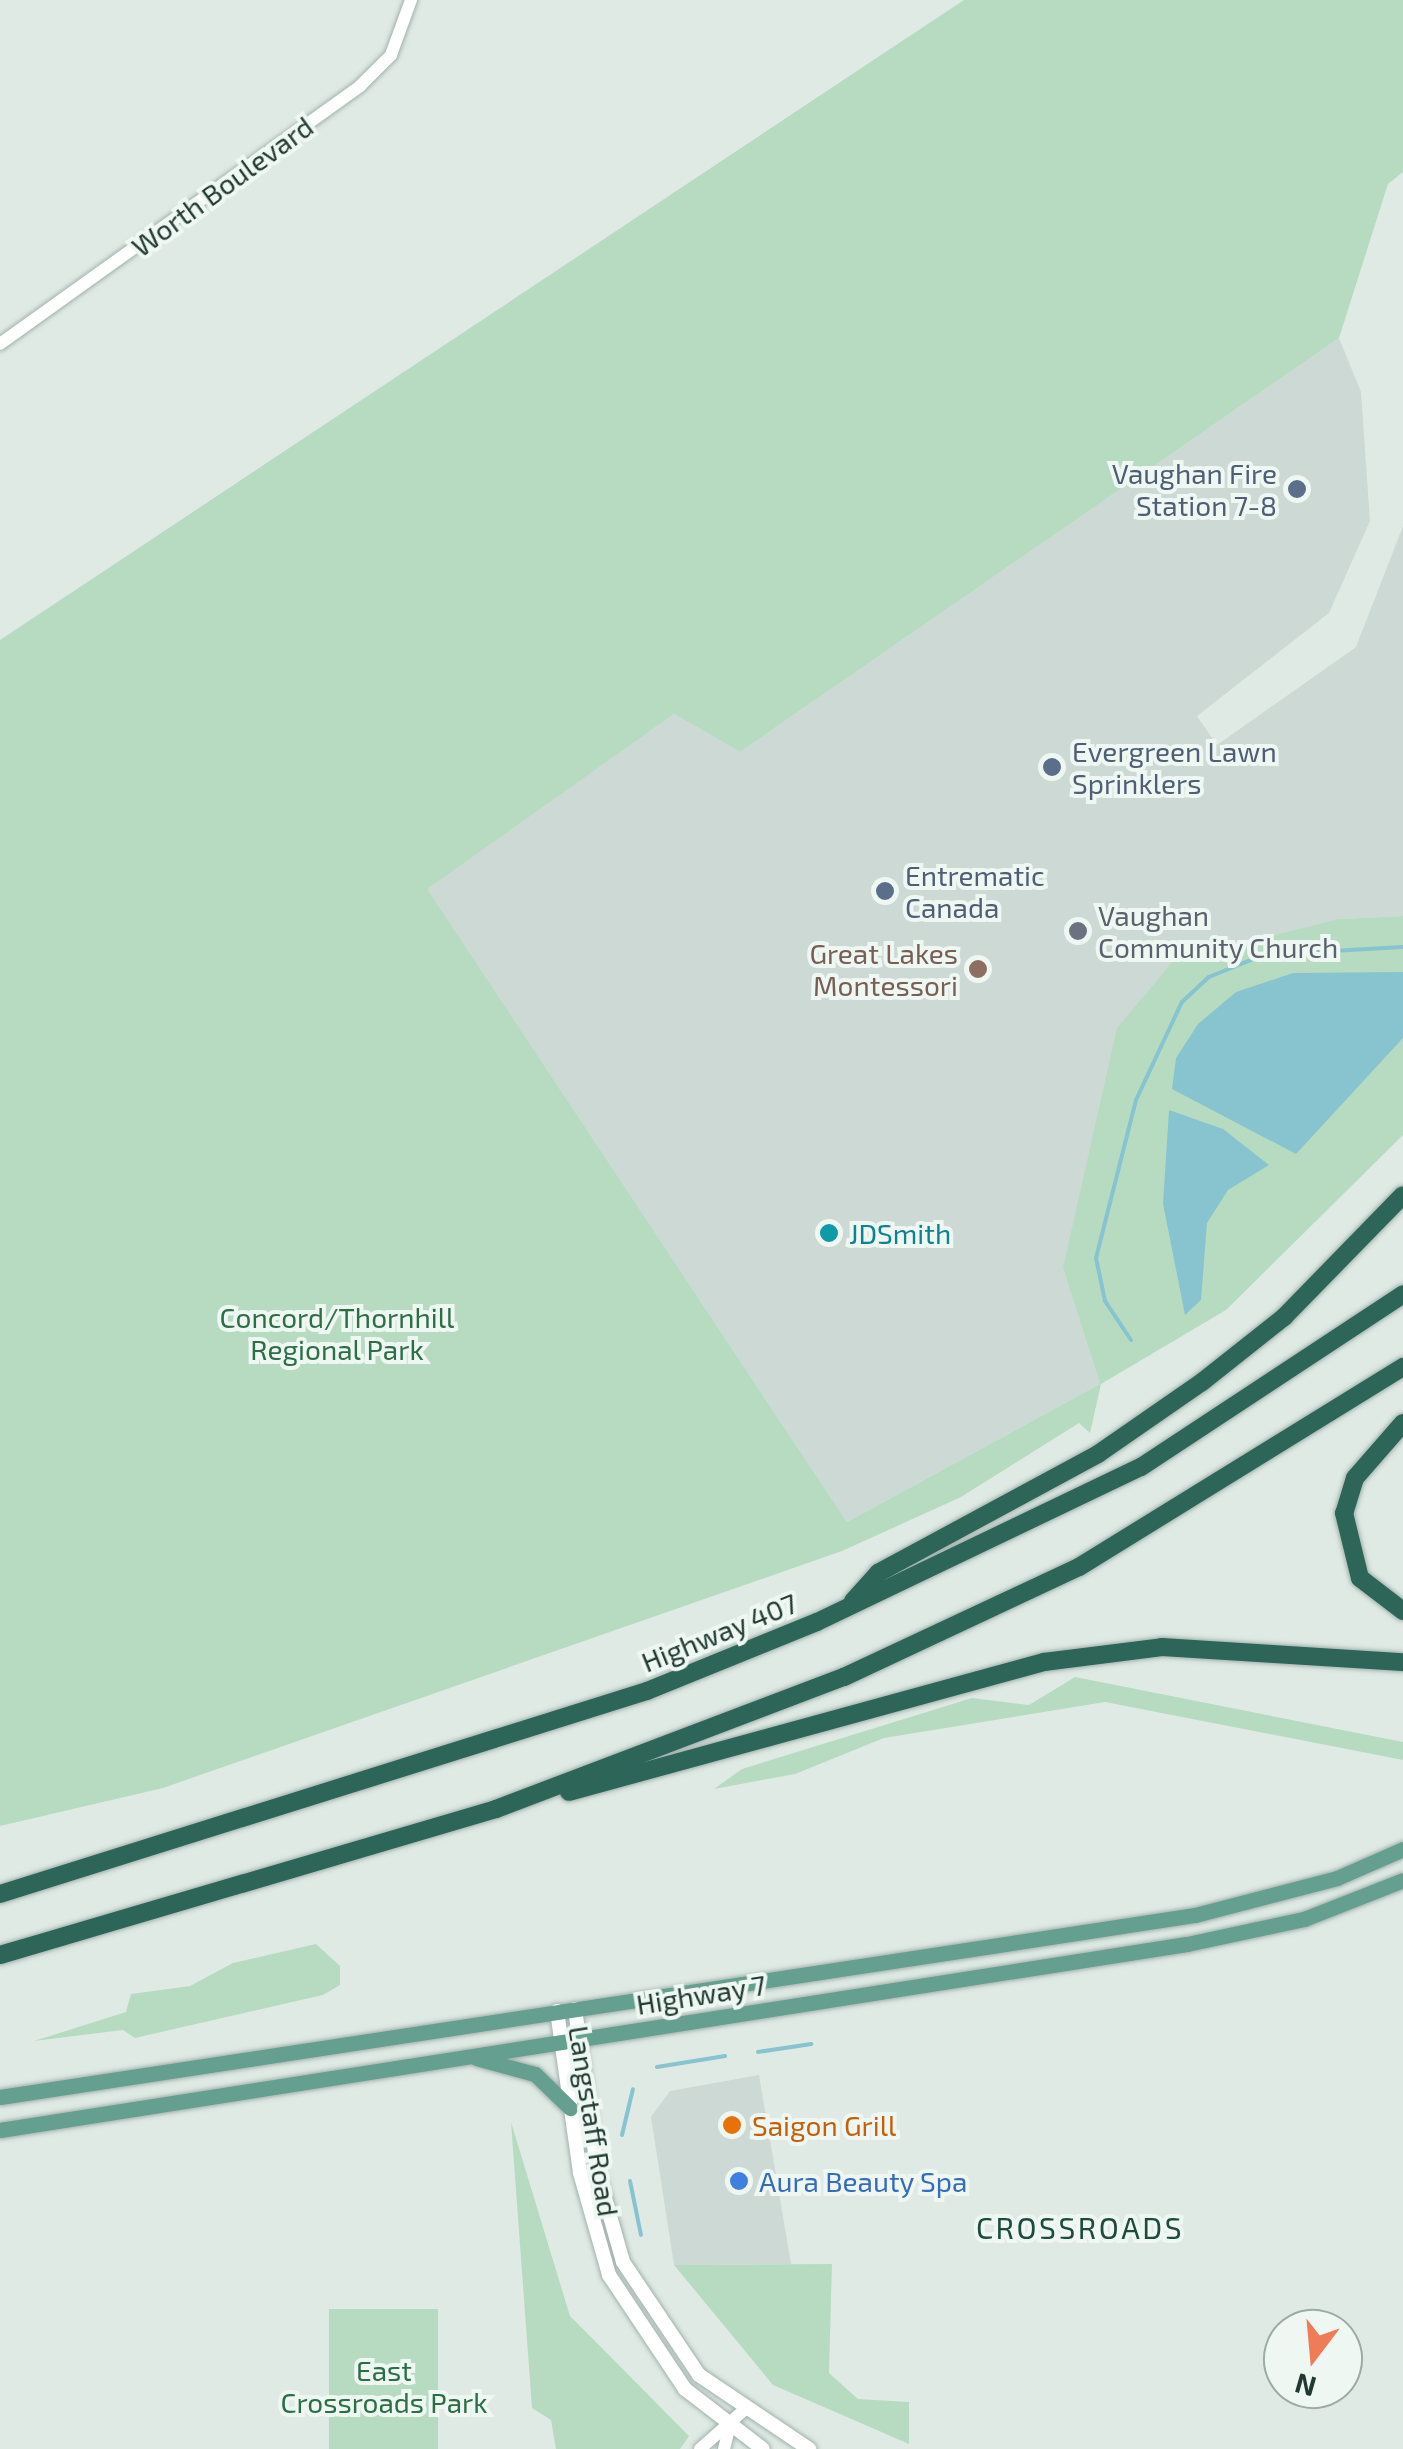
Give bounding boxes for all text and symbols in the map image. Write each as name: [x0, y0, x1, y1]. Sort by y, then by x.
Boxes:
street label: Worth Boulevard: [125, 109, 319, 263]
place label: Vaughan Fire Station 7-8: [1112, 456, 1277, 522]
marker: Vaughan Fire Station 7-8: [1286, 478, 1308, 500]
place label: Evergreen Lawn Sprinklers: [1072, 734, 1277, 800]
marker: Evergreen Lawn Sprinklers: [1041, 756, 1063, 778]
place label: Entrematic Canada: [905, 858, 1045, 924]
marker: Entrematic Canada: [874, 880, 896, 902]
place label: Vaughan Community Church: [1098, 898, 1339, 964]
marker: Vaughan Community Church: [1067, 920, 1089, 942]
place label: Great Lakes Montessori: [809, 936, 958, 1002]
marker: Great Lakes Montessori: [967, 958, 989, 980]
place label: JDSmith: [849, 1216, 951, 1250]
marker: JDSmith: [818, 1222, 840, 1244]
park label: Concord/Thornhill Regional Park: [220, 1300, 454, 1366]
street label: Highway 407: [636, 1585, 802, 1679]
street label: Highway 7: [634, 1967, 768, 2021]
street label: Langstaff Road: [562, 2023, 626, 2219]
place label: Saigon Grill: [752, 2108, 896, 2142]
marker: Saigon Grill: [721, 2114, 743, 2136]
place label: Aura Beauty Spa: [759, 2164, 968, 2198]
marker: Aura Beauty Spa: [728, 2170, 750, 2192]
district label: CROSSROADS: [976, 2209, 1184, 2245]
north arrow: [1263, 2309, 1363, 2409]
park label: East Crossroads Park: [280, 2353, 488, 2419]
text: N: [1291, 2367, 1320, 2405]

